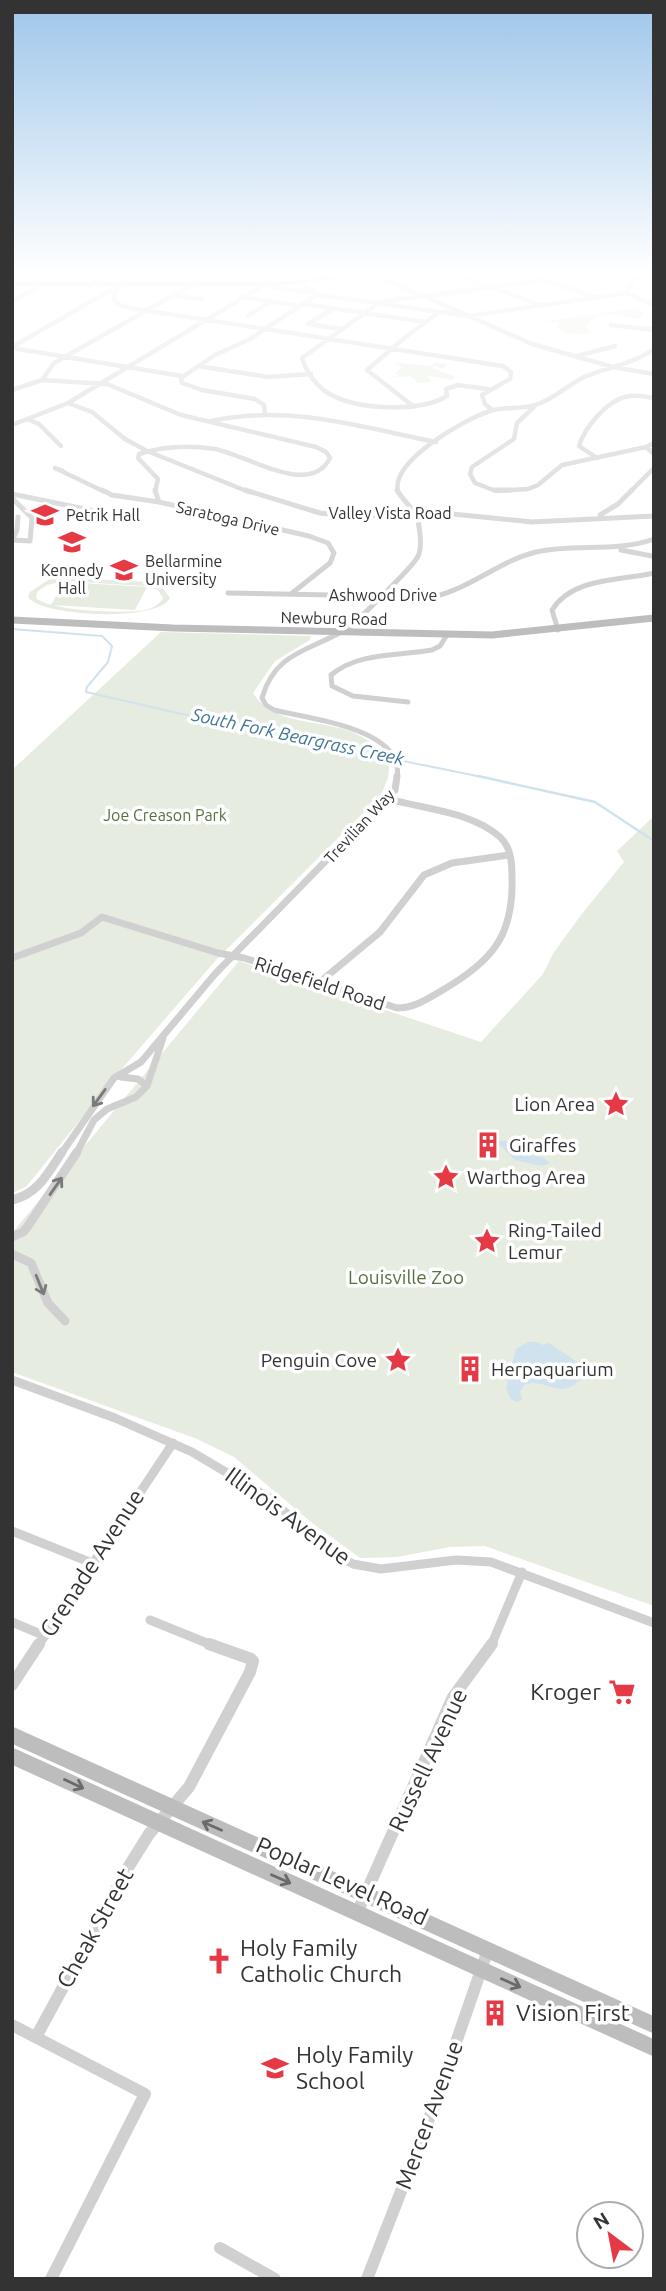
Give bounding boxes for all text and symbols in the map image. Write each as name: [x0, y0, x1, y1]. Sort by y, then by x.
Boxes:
street label: Saratoga Drive: [175, 497, 281, 539]
school or university icon: Petrik Hall: [30, 500, 60, 530]
street label: Valley Vista Road: [328, 504, 452, 522]
place label: Petrik Hall: [66, 506, 140, 524]
school or university icon: Kennedy Hall: [57, 527, 87, 557]
place label: Bellarmine University: [145, 552, 222, 588]
school or university icon: Bellarmine University: [109, 555, 139, 585]
place label: Kennedy Hall: [41, 561, 104, 597]
street label: Ashwood Drive: [329, 586, 437, 604]
street label: Newburg Road: [280, 608, 388, 628]
water label: South Fork Beargrass Creek: [189, 704, 407, 768]
street label: Trevilian Way: [320, 785, 398, 867]
park label: Joe Creason Park: [103, 806, 227, 824]
street label: Ridgefield Road: [252, 952, 388, 1014]
one-way arrow: [92, 1088, 106, 1107]
place icon: Lion Area: [601, 1089, 631, 1119]
place label: Lion Area: [515, 1093, 595, 1115]
building icon: Giraffes: [473, 1130, 503, 1160]
place label: Giraffes: [509, 1134, 576, 1156]
place icon: Warthog Area: [431, 1162, 461, 1192]
place label: Warthog Area: [467, 1166, 586, 1188]
one-way arrow: [49, 1177, 63, 1196]
place label: Ring-Tailed Lemur: [508, 1219, 602, 1263]
place icon: Ring-Tailed Lemur: [472, 1226, 502, 1256]
park label: Louisville Zoo: [348, 1266, 464, 1288]
one-way arrow: [34, 1274, 47, 1295]
place icon: Penguin Cove: [383, 1345, 413, 1375]
place label: Penguin Cove: [261, 1349, 377, 1371]
building icon: Herpaquarium: [455, 1354, 485, 1384]
place label: Herpaquarium: [491, 1358, 614, 1380]
street label: Illinois Avenue: [221, 1462, 356, 1569]
street label: Grenade Avenue: [35, 1484, 148, 1641]
supermarket icon: Kroger: [607, 1677, 637, 1707]
place label: Kroger: [530, 1679, 601, 1704]
street label: Russell Avenue: [383, 1684, 472, 1835]
one-way arrow: [63, 1778, 84, 1791]
one-way arrow: [202, 1819, 223, 1832]
street label: Poplar Level Road: [253, 1832, 432, 1930]
street label: Cheak Street: [51, 1864, 138, 1992]
one-way arrow: [270, 1873, 292, 1886]
place label: Holy Family Catholic Church: [240, 1935, 402, 1986]
church icon: Holy Family Catholic Church: [204, 1946, 234, 1976]
one-way arrow: [500, 1977, 521, 1990]
building icon: Vision First: [480, 1998, 510, 2028]
place label: Vision First: [516, 2000, 630, 2025]
street label: Mercer Avenue: [390, 2037, 467, 2192]
place label: Holy Family School: [296, 2042, 413, 2093]
school or university icon: Holy Family School: [260, 2053, 290, 2083]
north arrow: [575, 2200, 645, 2270]
text: N: [589, 2207, 613, 2234]

